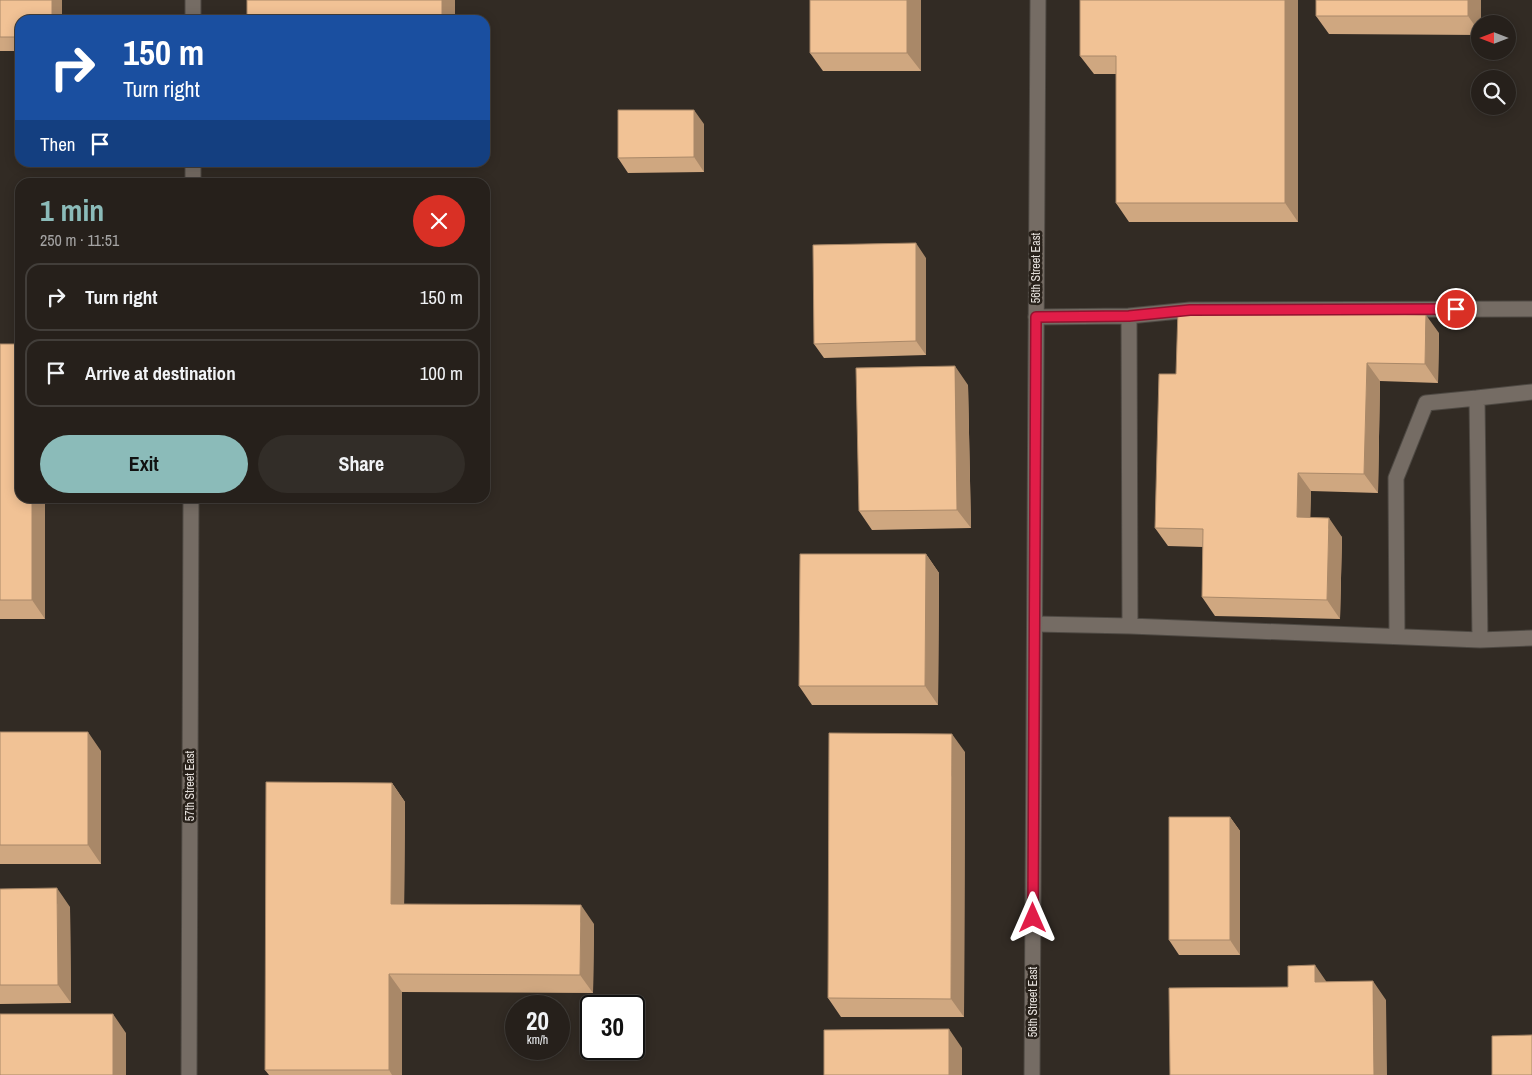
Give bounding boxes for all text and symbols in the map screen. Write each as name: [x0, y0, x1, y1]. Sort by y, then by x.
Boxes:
north arrow: [1471, 15, 1516, 60]
map controls: [1471, 15, 1516, 115]
text: 150 m: [123, 29, 204, 76]
icon: right: [40, 35, 105, 100]
button: search: [1471, 70, 1516, 115]
text: Turn right: [123, 74, 200, 104]
icon: arrive: [86, 130, 114, 158]
text: Then: [40, 131, 76, 157]
text: 1 min: [40, 190, 104, 230]
button: close: [413, 195, 465, 247]
text: 250 m · 11:51: [40, 229, 119, 251]
street label: 56th Street East: [1028, 232, 1044, 303]
icon: right: [42, 283, 70, 311]
text: Turn right: [85, 284, 157, 310]
text: 150 m: [420, 284, 463, 310]
pin: [1435, 288, 1477, 330]
icon: arrive: [1442, 295, 1470, 323]
icon: arrive: [42, 359, 70, 387]
text: Arrive at destination: [85, 360, 236, 386]
text: 100 m: [420, 360, 463, 386]
button: Exit: [40, 435, 248, 493]
button: Share: [258, 435, 465, 493]
street label: 57th Street East: [182, 750, 198, 821]
position arrow: [1006, 891, 1058, 943]
street label: 56th Street East: [1025, 966, 1041, 1037]
speed limit sign: 30: [580, 995, 645, 1060]
text: 20: [526, 1004, 549, 1038]
text: km/h: [527, 1032, 548, 1048]

